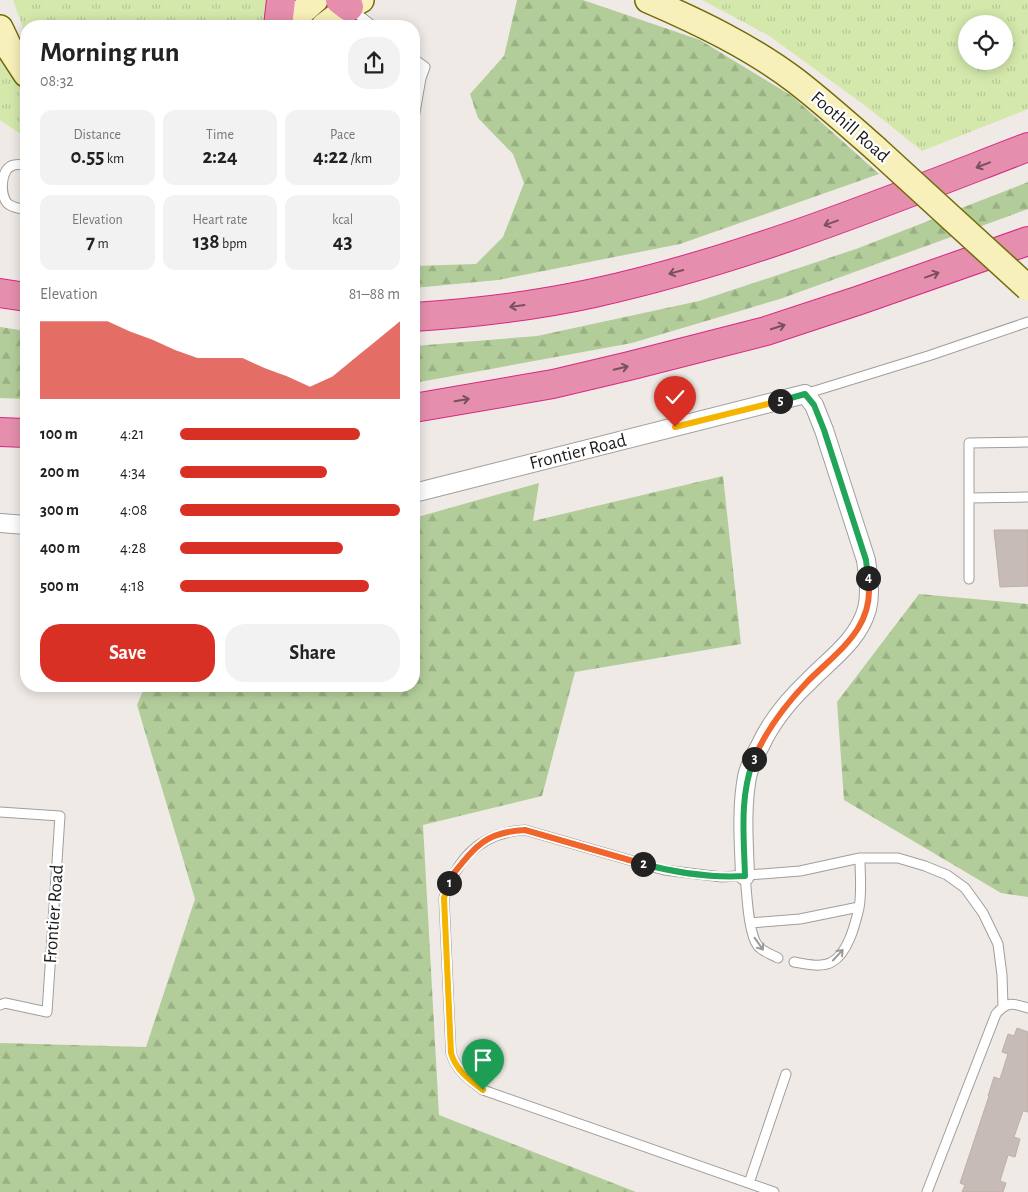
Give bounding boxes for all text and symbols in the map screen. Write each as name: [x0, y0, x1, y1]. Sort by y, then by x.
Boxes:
map controls: [958, 15, 1013, 70]
button: locate: [958, 15, 1013, 70]
button: share: [348, 37, 400, 89]
text: Morning run: [40, 39, 180, 67]
text: 08:32: [40, 73, 74, 89]
street label: Foothill Road: [807, 88, 893, 166]
text: Distance: [74, 128, 121, 142]
text: Time: [206, 128, 234, 142]
text: Pace: [330, 128, 355, 142]
text: 0.55: [70, 146, 104, 167]
text: 2:24: [202, 146, 238, 167]
text: 4:22: [313, 146, 348, 167]
text: km: [104, 152, 124, 166]
text: /km: [348, 152, 372, 166]
one-way arrow: [975, 161, 990, 170]
text: Elevation: [72, 213, 123, 227]
text: Heart rate: [193, 213, 247, 227]
text: kcal: [332, 213, 353, 227]
one-way arrow: [824, 219, 839, 228]
text: 7: [86, 231, 95, 252]
text: 138: [193, 231, 220, 252]
text: 43: [333, 231, 352, 252]
text: m: [95, 237, 109, 251]
text: bpm: [220, 237, 247, 251]
one-way arrow: [669, 268, 685, 278]
one-way arrow: [924, 270, 939, 279]
text: Elevation: [40, 286, 98, 302]
text: 81–88 m: [349, 286, 400, 302]
one-way arrow: [510, 301, 526, 311]
one-way arrow: [770, 322, 786, 331]
one-way arrow: [613, 363, 629, 372]
pin: [654, 376, 696, 427]
icon: check: [661, 383, 689, 411]
pin: 5: [768, 388, 792, 414]
one-way arrow: [453, 394, 469, 404]
text: 5: [777, 394, 784, 408]
text: 100 m: [40, 426, 78, 442]
text: 4:21: [120, 426, 144, 442]
street label: Frontier Road: [528, 431, 629, 473]
text: 200 m: [40, 464, 80, 480]
text: 4:34: [120, 464, 146, 480]
text: 300 m: [40, 502, 79, 518]
text: 4:08: [120, 502, 147, 518]
text: 400 m: [40, 540, 80, 556]
text: 4:28: [120, 540, 146, 556]
pin: 4: [856, 566, 880, 590]
text: 4: [865, 571, 872, 585]
text: 500 m: [40, 578, 79, 594]
text: 4:18: [120, 578, 144, 594]
button: Save: [40, 624, 215, 682]
button: Share: [225, 624, 400, 682]
pin: 3: [742, 746, 766, 772]
text: 3: [751, 752, 758, 766]
pin: 2: [630, 852, 656, 876]
text: 2: [640, 857, 647, 871]
street label: Frontier Road: [41, 864, 67, 964]
pin: 1: [436, 870, 462, 896]
text: 1: [447, 876, 452, 890]
one-way arrow: [754, 937, 765, 951]
one-way arrow: [833, 948, 844, 961]
pin: [462, 1039, 504, 1090]
icon: arrive: [469, 1046, 497, 1074]

